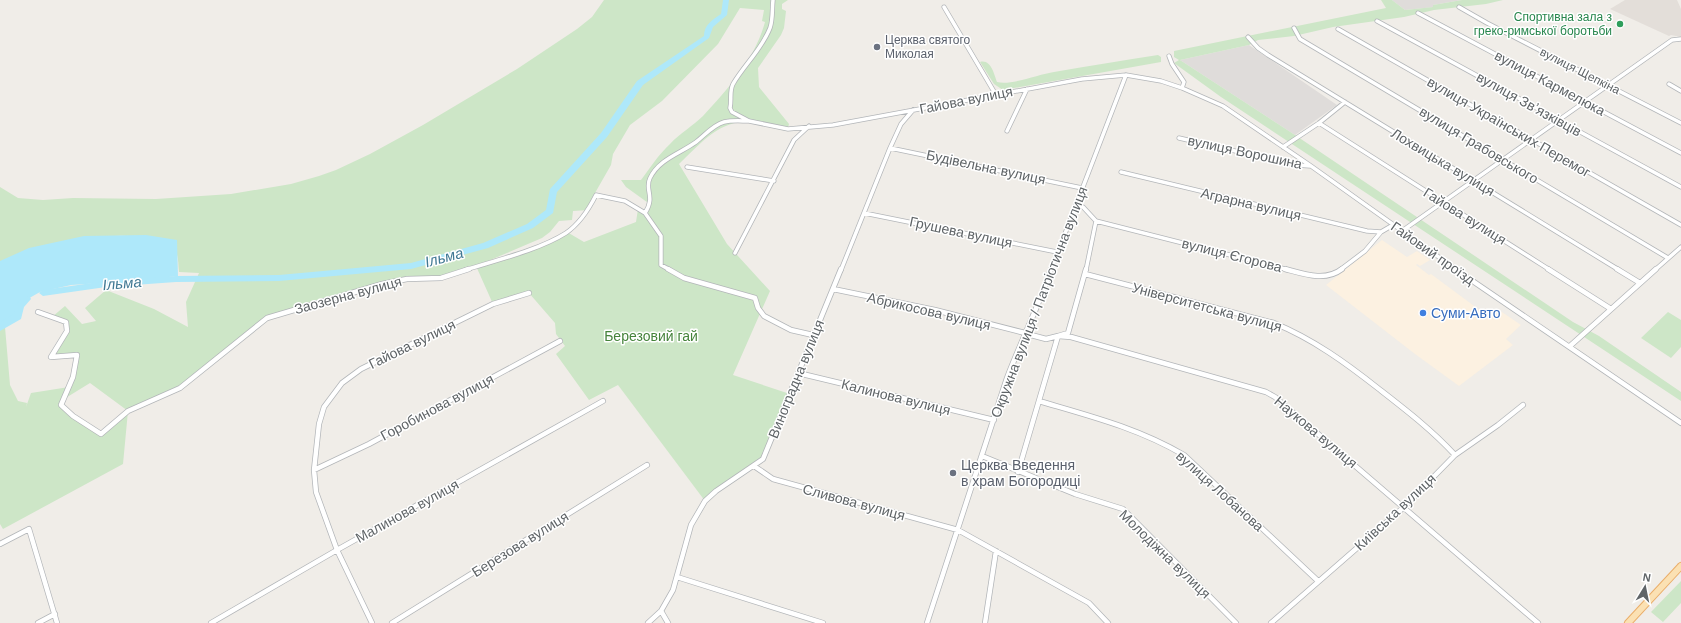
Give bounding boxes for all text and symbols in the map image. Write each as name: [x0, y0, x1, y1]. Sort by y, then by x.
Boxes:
place label: Спортивна зала з греко-римської боротьби: [1474, 10, 1612, 38]
marker: Спортивна зала з греко-римської боротьби: [1615, 19, 1625, 29]
place label: Церква святого Миколая: [885, 33, 971, 61]
marker: Церква святого Миколая: [872, 42, 882, 52]
street label: вулиця Щепкіна: [1538, 45, 1623, 97]
street label: вулиця Кармелюка: [1492, 47, 1608, 119]
street label: вулиця Звʼязківців: [1474, 69, 1584, 139]
street label: вулиця Українських Перемог: [1424, 74, 1594, 180]
street label: Гайова вулиця: [918, 83, 1014, 117]
street label: вулиця Грабовського: [1417, 103, 1541, 187]
street label: Лохвицька вулиця: [1388, 125, 1498, 199]
street label: вулиця Ворошина: [1186, 132, 1304, 172]
street label: Будівельна вулиця: [925, 147, 1047, 187]
street label: Окружна вулиця / Патріотична вулиця: [987, 184, 1091, 420]
street label: Гайова вулиця: [1421, 184, 1509, 248]
street label: Аграрна вулиця: [1199, 185, 1303, 223]
street label: Грушева вулиця: [908, 213, 1014, 251]
street label: Гайовий проїзд: [1388, 218, 1478, 288]
street label: вулиця Єгорова: [1180, 235, 1284, 275]
water label: Ільма: [423, 244, 465, 270]
water label: Ільма: [102, 273, 142, 293]
street label: Заозерна вулиця: [293, 273, 403, 317]
street label: Університетська вулиця: [1130, 279, 1284, 335]
street label: Абрикосова вулиця: [866, 289, 992, 333]
place label: Суми-Авто: [1431, 305, 1501, 321]
marker: Суми-Авто: [1418, 308, 1428, 318]
street label: Гайова вулиця: [366, 316, 458, 372]
street label: Виноградна вулиця: [765, 317, 827, 441]
park label: Березовий гай: [604, 328, 698, 344]
street label: Горобинова вулиця: [378, 370, 496, 444]
street label: Калинова вулиця: [840, 376, 952, 418]
street label: Наукова вулиця: [1271, 393, 1361, 471]
street label: вулиця Лобанова: [1173, 447, 1267, 535]
place label: Церква Введення в храм Богородиці: [961, 457, 1080, 489]
marker: Церква Введення в храм Богородиці: [948, 468, 958, 478]
street label: Київська вулиця: [1351, 470, 1439, 554]
street label: Малинова вулиця: [353, 476, 461, 546]
street label: Сливова вулиця: [801, 481, 907, 523]
street label: Молодіжна вулиця: [1116, 506, 1214, 602]
street label: Березова вулиця: [469, 508, 571, 580]
north arrow: [1625, 567, 1665, 607]
text: N: [1642, 571, 1652, 584]

